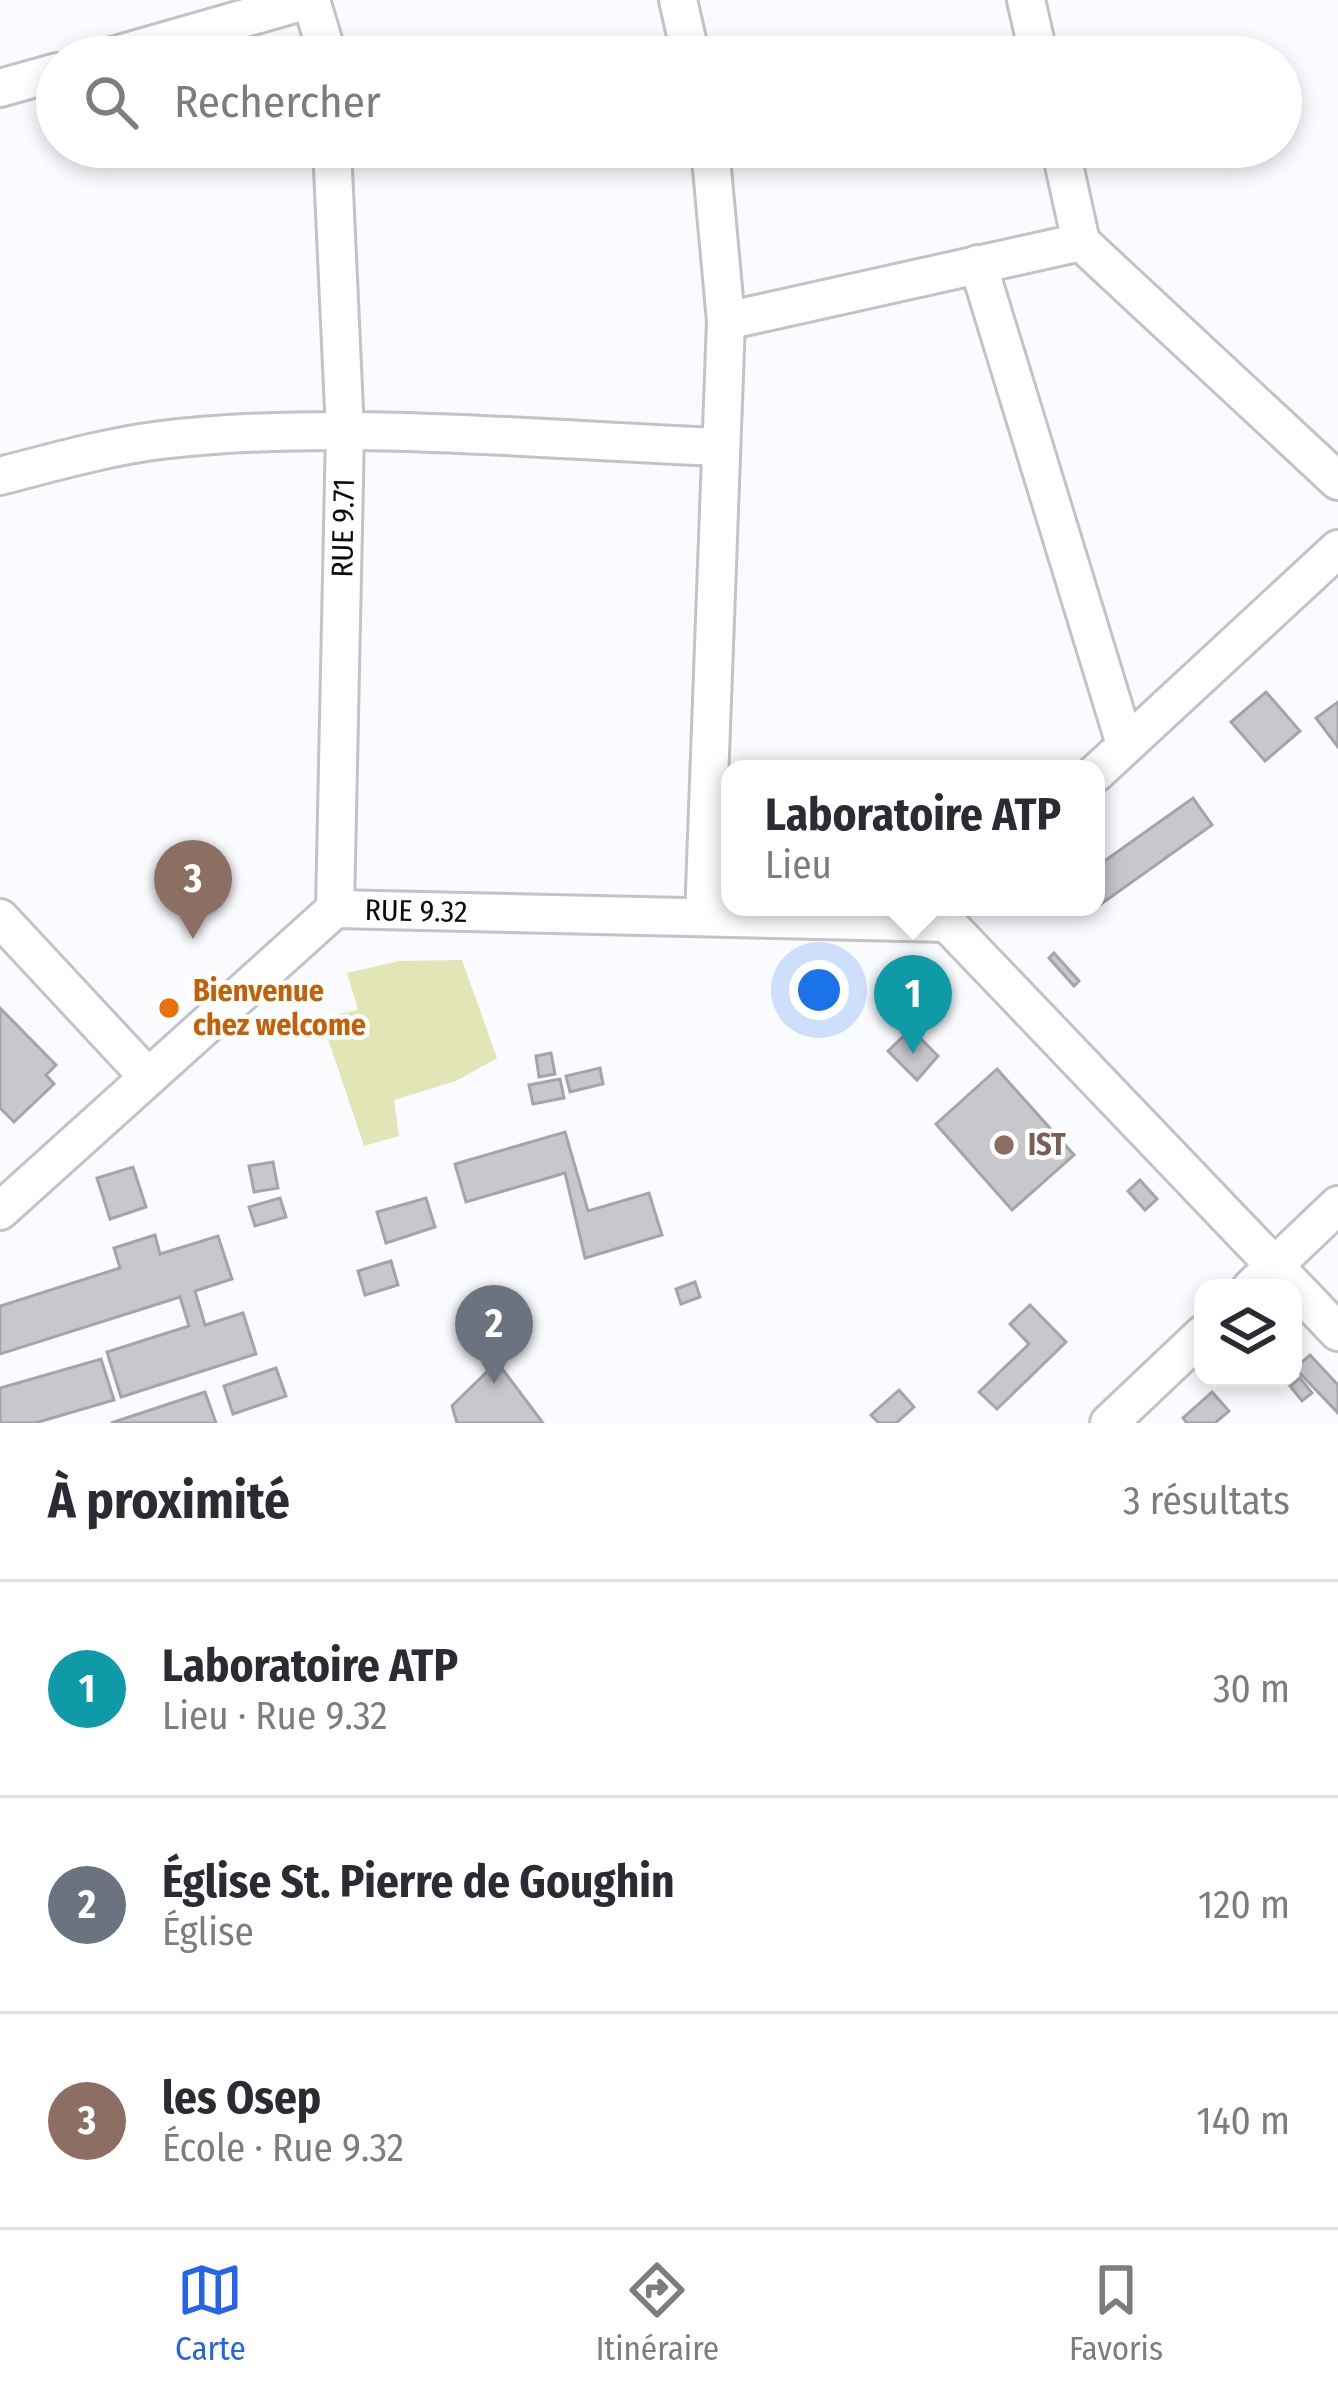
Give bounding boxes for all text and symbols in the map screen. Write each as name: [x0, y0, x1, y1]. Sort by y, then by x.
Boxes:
search box: [36, 36, 1302, 168]
icon: search: [78, 69, 144, 135]
text: Rechercher: [174, 75, 381, 129]
street label: RUE 9.71: [324, 478, 362, 578]
popup: [721, 760, 1105, 916]
text: Laboratoire ATP: [765, 788, 1061, 842]
pin: 3: [154, 840, 232, 939]
text: Lieu: [765, 842, 832, 888]
street label: RUE 9.32: [364, 892, 468, 930]
pin: 1: [874, 955, 952, 1054]
your location: [789, 960, 849, 1020]
place label: Bienvenue chez welcome: [193, 973, 366, 1043]
marker: Bienvenue chez welcome: [156, 995, 182, 1021]
place label: IST: [1028, 1127, 1066, 1163]
marker: IST: [991, 1132, 1017, 1158]
map controls: [1194, 1279, 1302, 1387]
button: layers: [1194, 1279, 1302, 1387]
pin: 2: [455, 1285, 533, 1384]
text: À proximité: [48, 1470, 290, 1532]
text: 3 résultats: [1123, 1478, 1290, 1524]
text: Laboratoire ATP: [162, 1639, 458, 1693]
text: 1: [79, 1666, 95, 1712]
text: 30 m: [1213, 1666, 1290, 1712]
text: Lieu · Rue 9.32: [162, 1693, 388, 1739]
text: Église St. Pierre de Goughin: [162, 1855, 674, 1909]
text: 2: [78, 1882, 96, 1928]
text: 120 m: [1198, 1882, 1290, 1928]
text: Église: [162, 1909, 254, 1955]
text: les Osep: [162, 2071, 321, 2125]
text: 3: [78, 2098, 96, 2144]
text: 140 m: [1196, 2098, 1290, 2144]
text: École · Rue 9.32: [162, 2125, 404, 2171]
tab: Carte: [175, 2257, 246, 2369]
tab: Itinéraire: [596, 2257, 719, 2369]
tab: Favoris: [1069, 2257, 1163, 2369]

